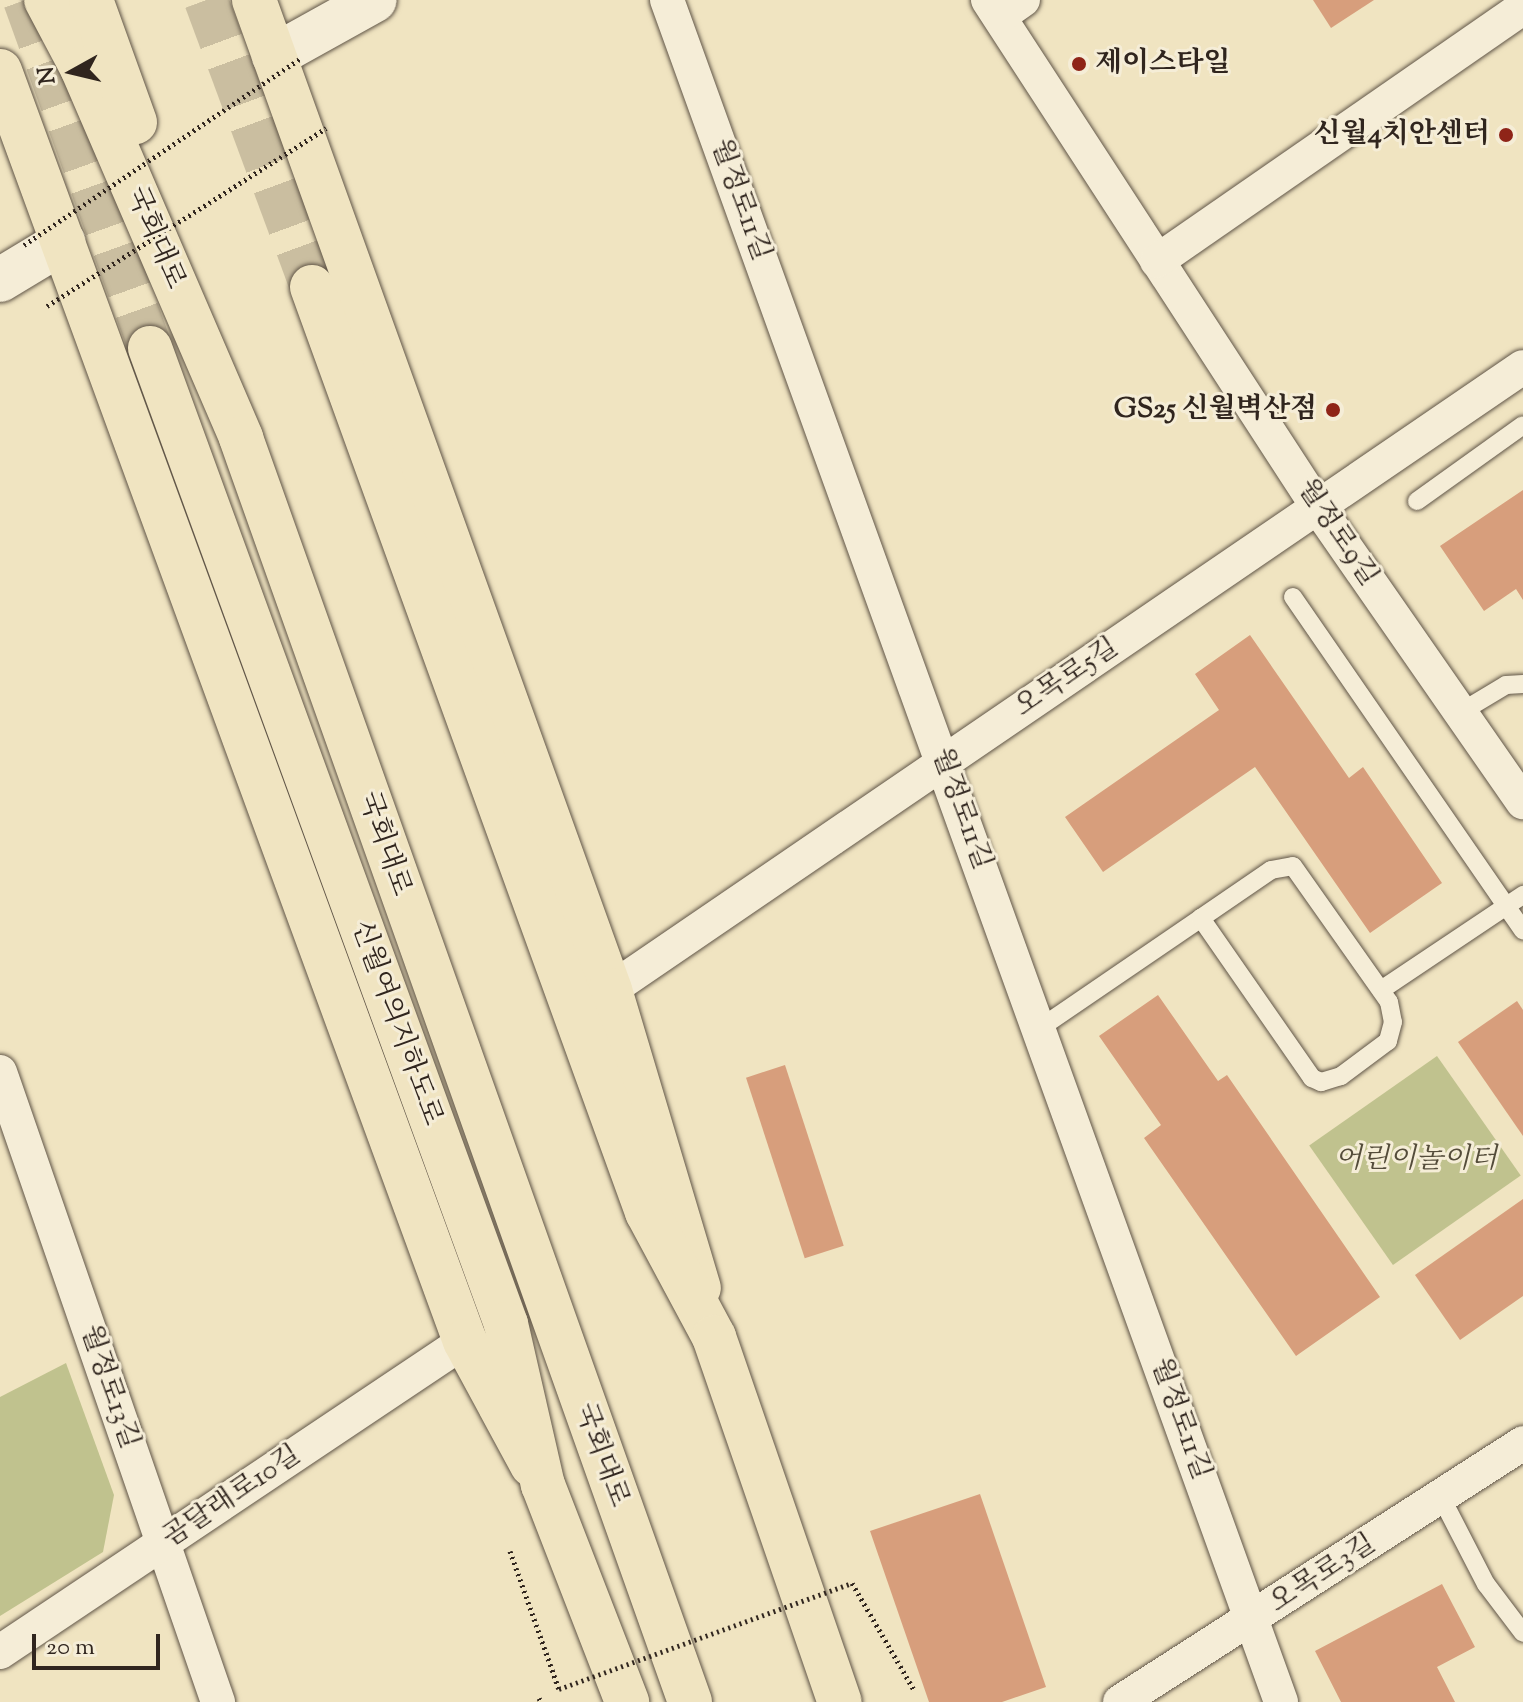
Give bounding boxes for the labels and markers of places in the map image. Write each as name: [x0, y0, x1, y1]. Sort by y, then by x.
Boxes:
place label: 제이스타일: [1095, 47, 1230, 81]
marker: 제이스타일: [1070, 55, 1088, 73]
place label: 신월4치안센터: [1314, 118, 1490, 152]
marker: 신월4치안센터: [1497, 126, 1515, 144]
place label: GS25 신월벽산점: [1114, 393, 1317, 427]
marker: GS25 신월벽산점: [1324, 401, 1342, 419]

